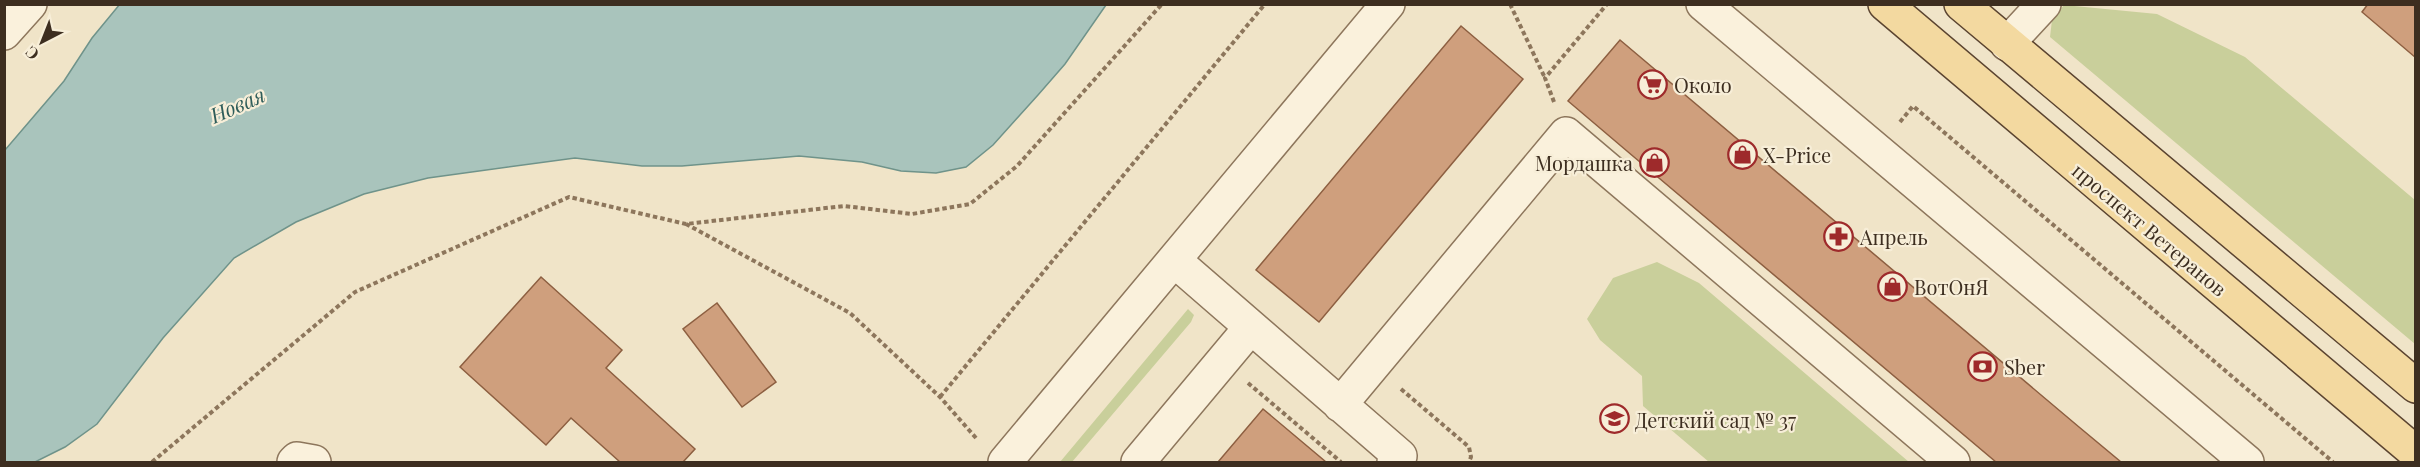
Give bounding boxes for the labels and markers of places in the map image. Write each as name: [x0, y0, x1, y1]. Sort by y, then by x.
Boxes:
supermarket icon: Около: [1637, 68, 1669, 100]
place label: Около: [1674, 71, 1732, 98]
shop icon: X-Price: [1726, 138, 1758, 170]
place label: X-Price: [1763, 141, 1831, 168]
shop icon: Мордашка: [1638, 146, 1670, 178]
place label: Мордашка: [1535, 149, 1633, 176]
pharmacy icon: Апрель: [1823, 220, 1855, 252]
place label: Апрель: [1859, 223, 1928, 250]
shop icon: ВотОнЯ: [1877, 270, 1909, 302]
place label: ВотОнЯ: [1914, 273, 1989, 300]
bank icon: Sber: [1967, 350, 1999, 382]
place label: Sber: [2004, 353, 2045, 380]
school or university icon: Детский сад № 37: [1598, 403, 1630, 435]
place label: Детский сад № 37: [1635, 406, 1796, 433]

